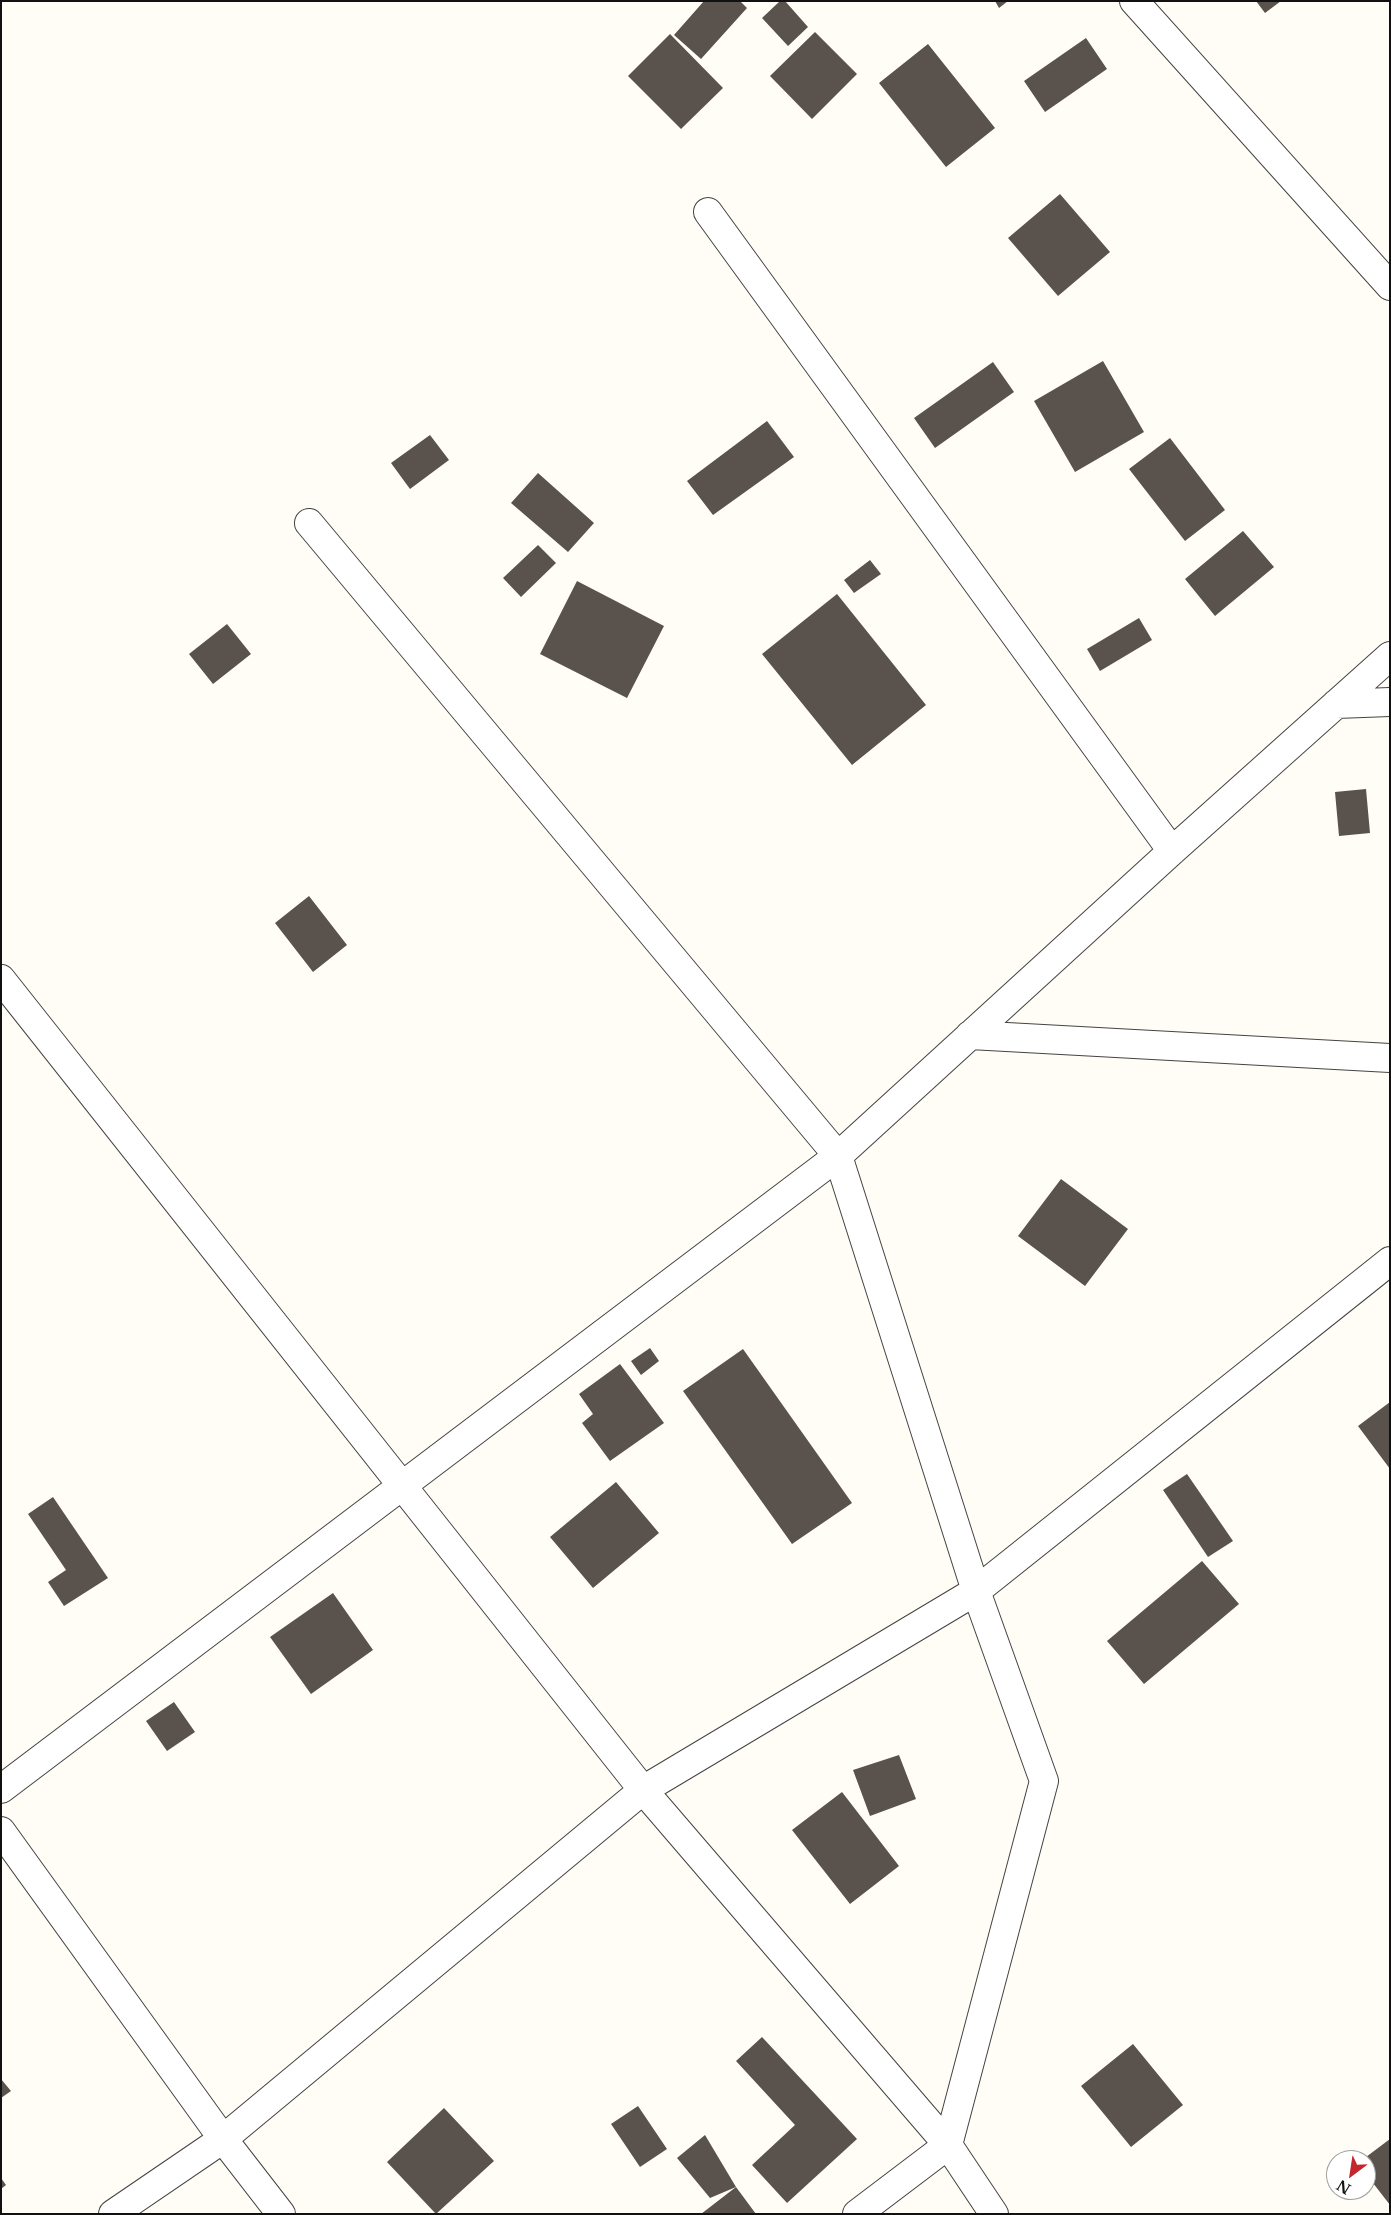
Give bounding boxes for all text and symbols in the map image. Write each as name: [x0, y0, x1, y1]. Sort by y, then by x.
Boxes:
north arrow: [1326, 2150, 1376, 2200]
text: N: [1334, 2176, 1354, 2198]

